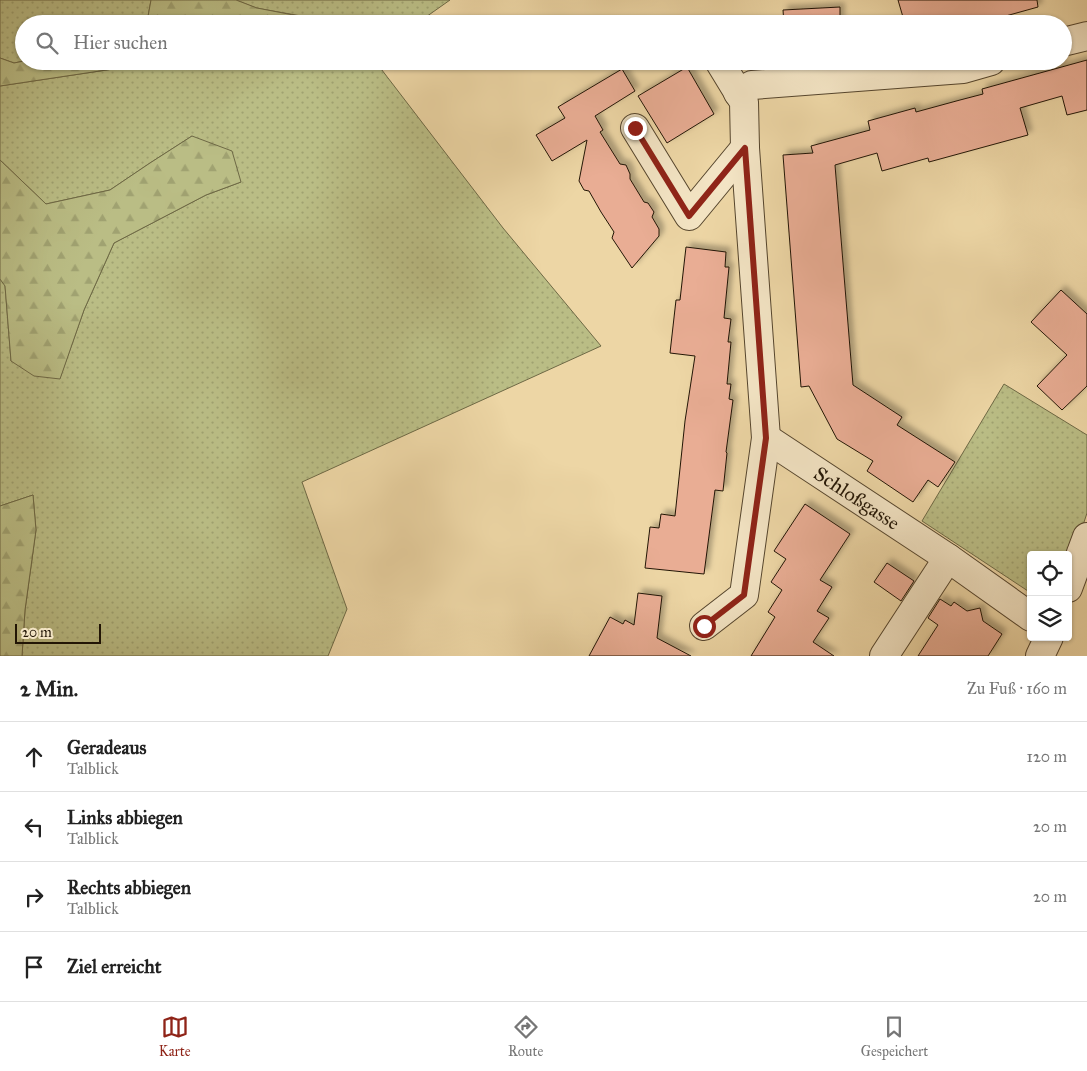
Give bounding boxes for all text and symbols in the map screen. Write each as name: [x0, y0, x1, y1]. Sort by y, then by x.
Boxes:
search box: [15, 15, 1072, 70]
icon: search: [33, 29, 61, 57]
text: Hier suchen: [73, 31, 167, 54]
route end: [624, 117, 647, 140]
street label: Schloßgasse: [810, 461, 904, 535]
map controls: [1027, 551, 1072, 641]
button: locate: [1027, 551, 1072, 596]
button: layers: [1027, 596, 1072, 641]
route start: [693, 615, 716, 638]
scale bar: [15, 621, 101, 644]
text: 20 m: [22, 624, 52, 641]
text: 2 Min.: [20, 676, 78, 702]
text: Zu Fuß · 160 m: [967, 679, 1067, 698]
text: Geradeaus: [67, 736, 146, 759]
icon: ahead: [20, 743, 48, 771]
text: 120 m: [1027, 747, 1067, 766]
text: Talblick: [67, 759, 119, 778]
text: Links abbiegen: [67, 806, 183, 829]
icon: left: [20, 813, 48, 841]
text: 20 m: [1033, 817, 1067, 836]
text: Talblick: [67, 829, 119, 848]
text: Rechts abbiegen: [67, 876, 191, 899]
icon: right: [20, 883, 48, 911]
text: 20 m: [1033, 887, 1067, 906]
text: Talblick: [67, 899, 119, 918]
icon: arrive: [20, 953, 48, 981]
text: Ziel erreicht: [67, 955, 161, 978]
tab: Karte: [159, 1013, 191, 1060]
tab: Route: [508, 1013, 543, 1060]
tab: Gespeichert: [861, 1013, 928, 1060]

